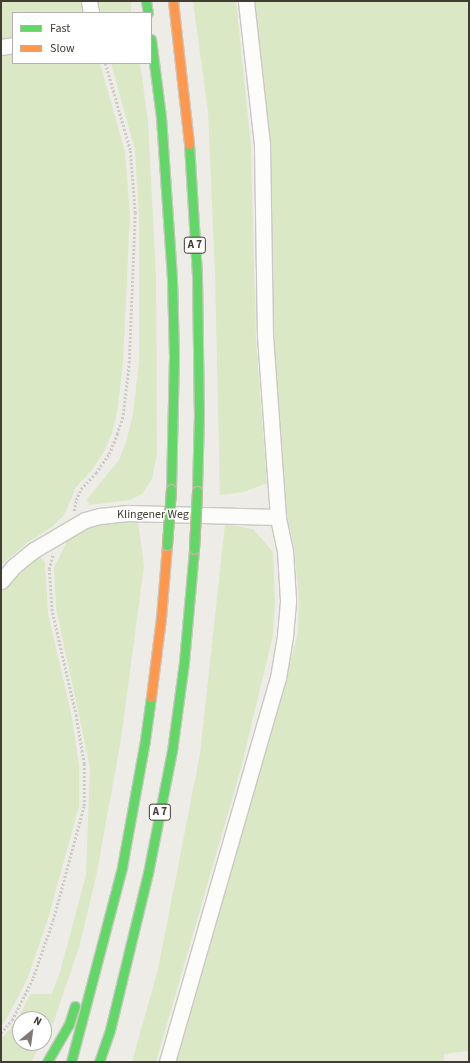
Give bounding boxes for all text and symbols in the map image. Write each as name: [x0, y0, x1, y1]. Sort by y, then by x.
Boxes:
legend: [12, 12, 152, 64]
text: Fast: [50, 20, 70, 37]
text: Slow: [50, 40, 75, 57]
road number: A 7: [183, 236, 207, 254]
street label: Klingener Weg: [117, 508, 189, 522]
road number: A 7: [148, 803, 172, 821]
north arrow: [12, 1011, 52, 1051]
text: N: [31, 1013, 44, 1029]

